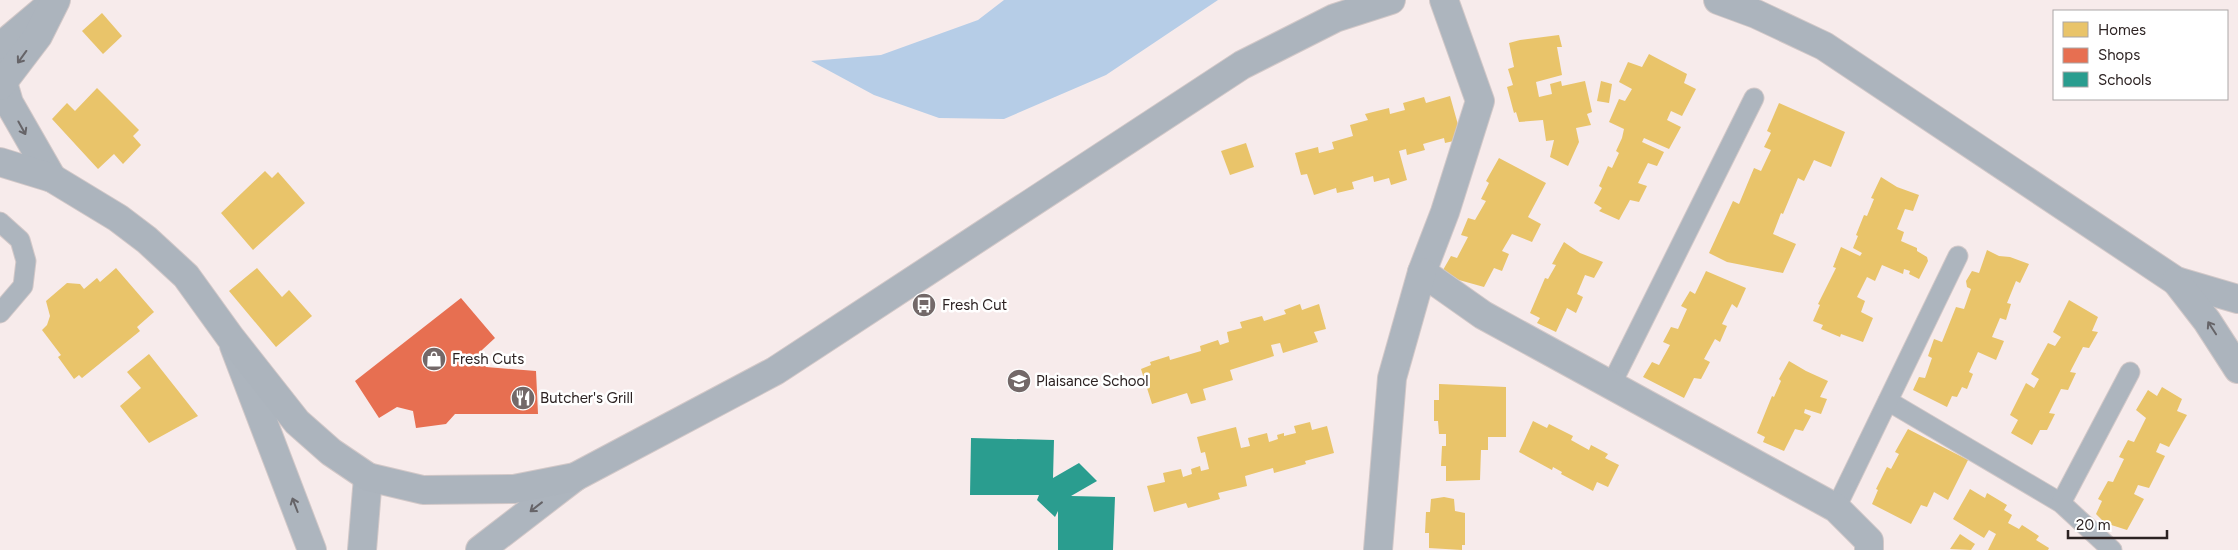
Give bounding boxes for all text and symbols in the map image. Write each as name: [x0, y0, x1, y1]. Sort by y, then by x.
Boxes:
legend: [2053, 10, 2228, 100]
text: Homes: [2098, 21, 2146, 39]
text: Shops: [2098, 46, 2140, 64]
one-way arrow: [17, 50, 27, 64]
text: Schools: [2098, 71, 2151, 89]
one-way arrow: [18, 120, 28, 134]
bus stop icon: Fresh Cut: [911, 292, 937, 318]
place label: Fresh Cut: [942, 296, 1008, 314]
one-way arrow: [2207, 321, 2217, 335]
shop icon: Fresh Cuts: [421, 346, 447, 372]
place label: Fresh Cuts: [452, 350, 524, 368]
school or university icon: Plaisance School: [1006, 368, 1032, 394]
place label: Plaisance School: [1036, 372, 1149, 390]
restaurant icon: Butcher's Grill: [510, 385, 536, 411]
place label: Butcher's Grill: [540, 389, 633, 407]
one-way arrow: [290, 497, 299, 513]
one-way arrow: [530, 501, 543, 512]
scale bar: [2068, 508, 2167, 540]
text: 20 m: [2076, 516, 2110, 534]

